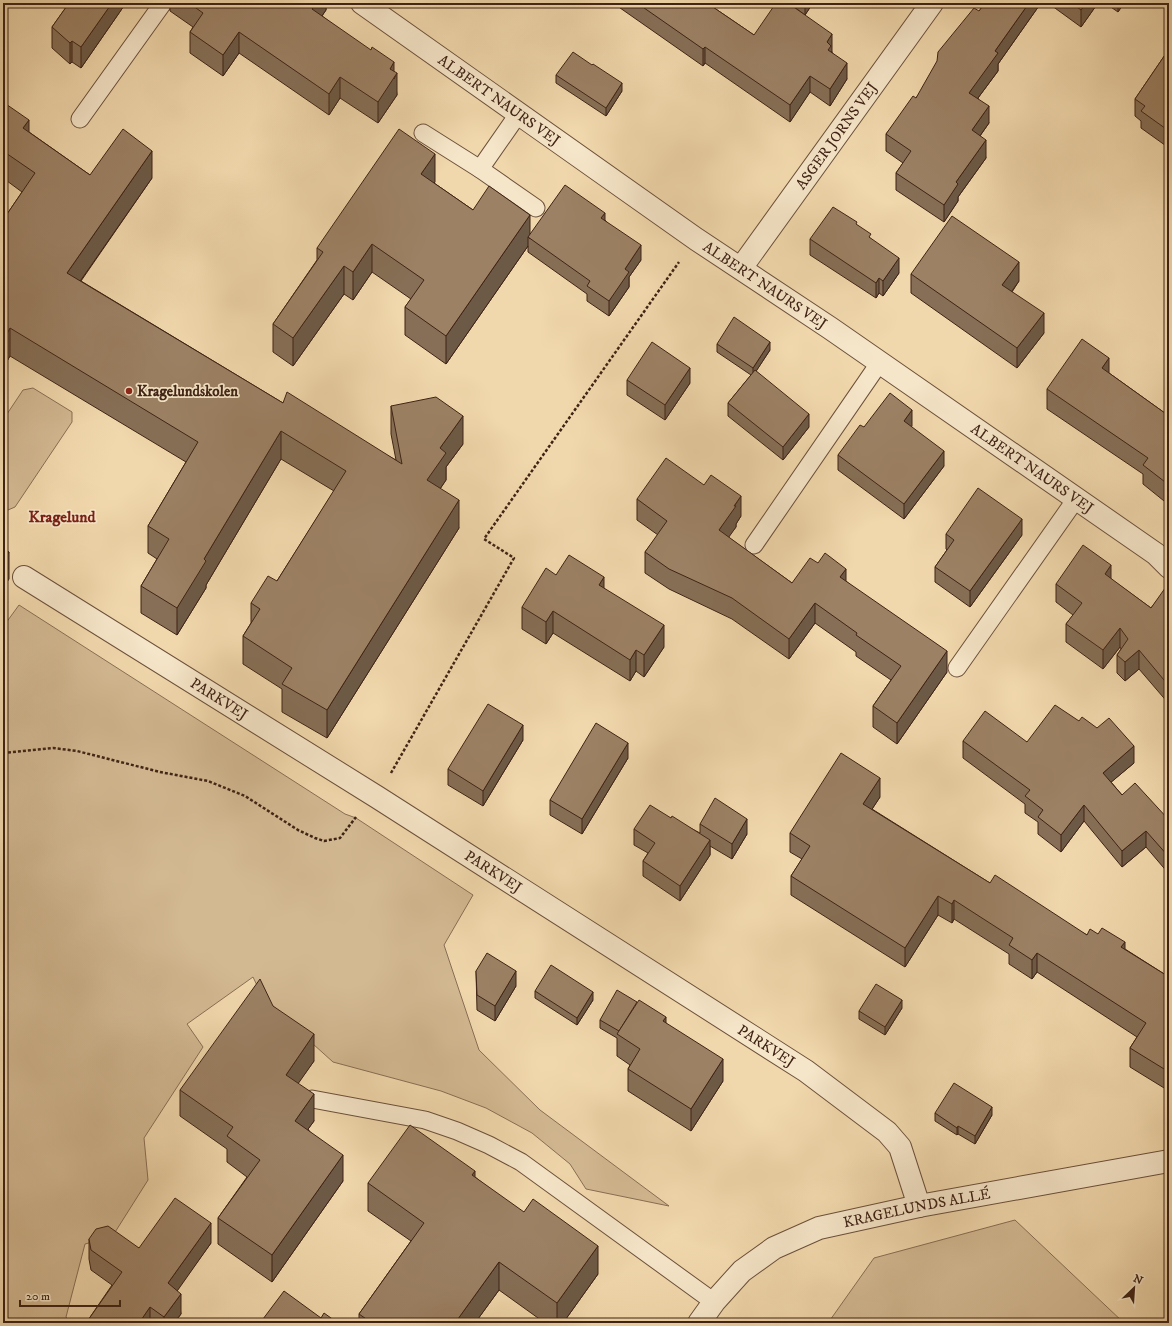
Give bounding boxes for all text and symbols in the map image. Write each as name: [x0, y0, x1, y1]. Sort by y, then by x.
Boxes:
street label: ALBERT NAURS VEJ: [434, 51, 564, 150]
street label: ASGER JORNS VEJ: [792, 79, 882, 193]
street label: ALBERT NAURS VEJ: [699, 237, 831, 333]
place label: Kragelundskolen: [137, 382, 238, 401]
marker: Kragelundskolen: [124, 386, 134, 396]
street label: ALBERT NAURS VEJ: [967, 419, 1097, 518]
district label: Kragelund: [28, 507, 97, 527]
street label: PARKVEJ: [187, 674, 251, 724]
street label: PARKVEJ: [461, 846, 525, 897]
street label: PARKVEJ: [734, 1021, 798, 1072]
street label: KRAGELUNDS ALLÉ: [841, 1184, 992, 1232]
north arrow: [1114, 1268, 1154, 1308]
text: N: [1131, 1272, 1145, 1288]
scale bar: [20, 1282, 120, 1308]
text: 20 m: [26, 1289, 50, 1304]

